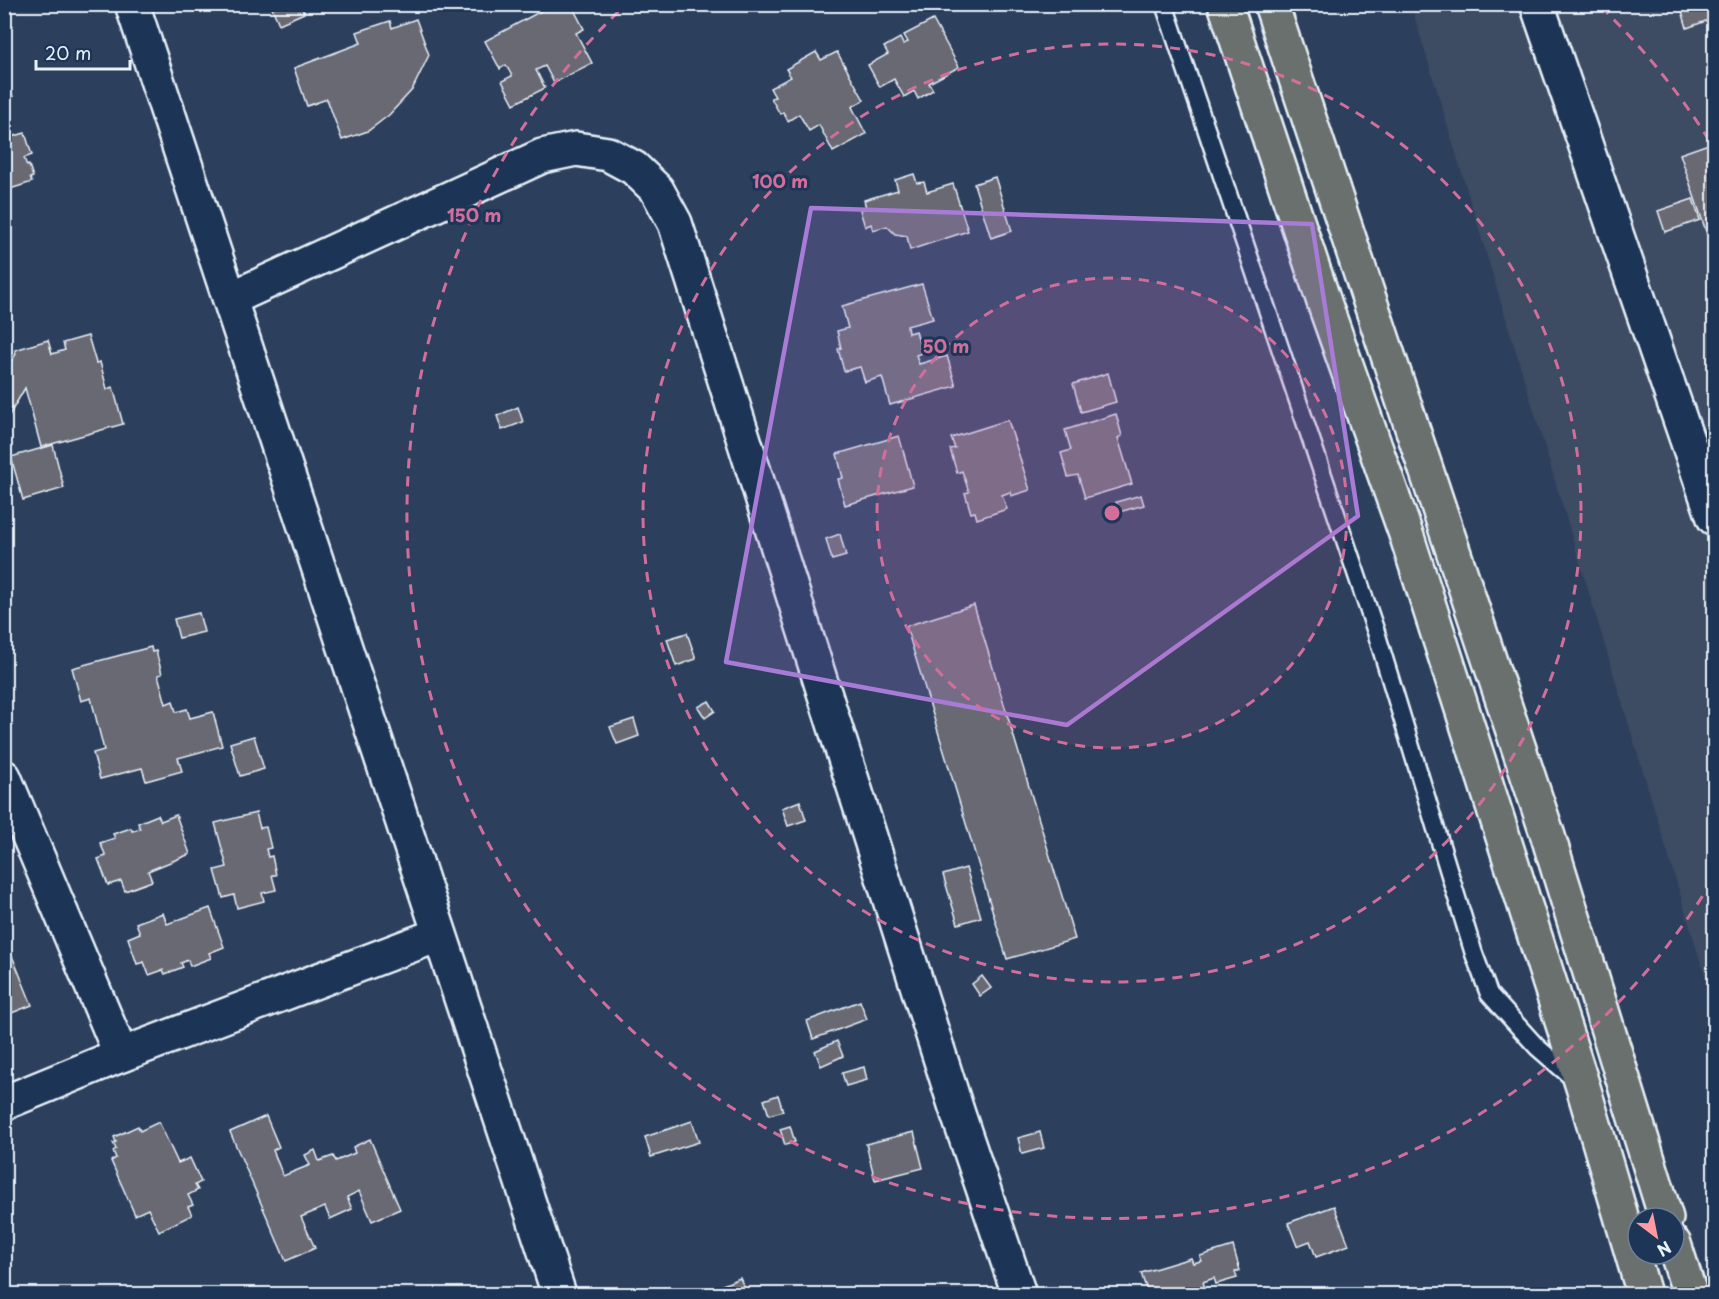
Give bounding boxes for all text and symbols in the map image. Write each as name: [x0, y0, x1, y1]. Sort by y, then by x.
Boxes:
scale bar: [36, 33, 130, 71]
text: 20 m: [45, 39, 91, 66]
text: 100 m: [752, 167, 808, 194]
text: 150 m: [447, 201, 501, 228]
text: 50 m: [923, 332, 969, 359]
centre of rings: [1102, 503, 1122, 523]
north arrow: [1626, 1206, 1686, 1266]
text: N: [1653, 1236, 1676, 1263]

